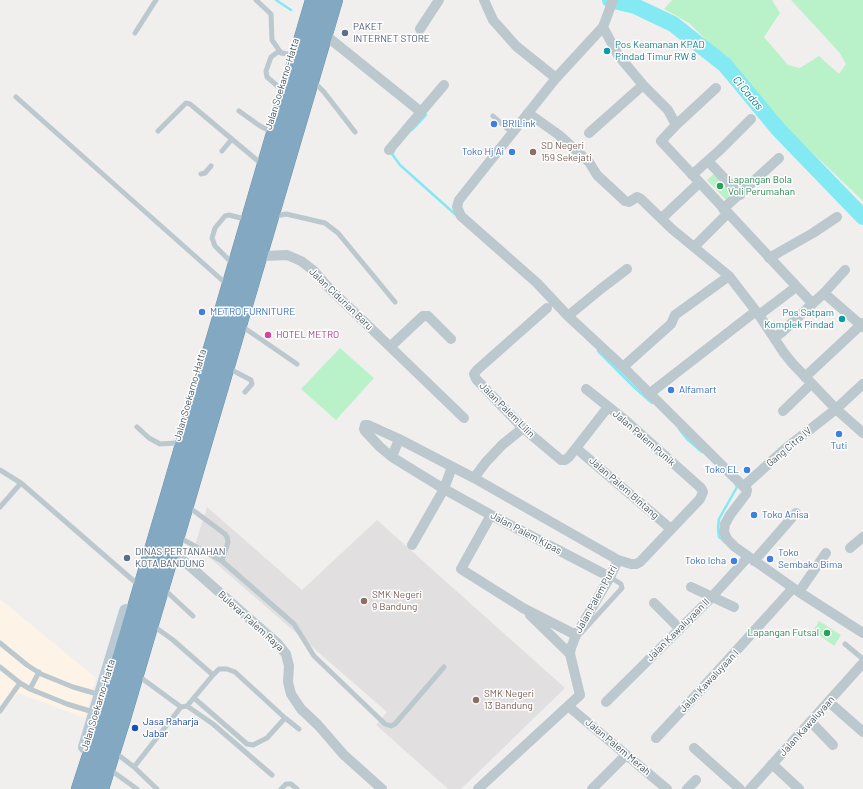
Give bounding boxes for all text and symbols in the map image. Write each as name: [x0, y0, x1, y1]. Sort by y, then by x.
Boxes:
place label: PAKET INTERNET STORE: [353, 21, 430, 44]
marker: PAKET INTERNET STORE: [340, 28, 350, 38]
street label: Jalan Soekarno-Hatta: [262, 37, 302, 131]
place label: Pos Keamanan KPAD Pindad Timur RW 8: [615, 39, 705, 62]
marker: Pos Keamanan KPAD Pindad Timur RW 8: [602, 46, 612, 56]
water label: Ci Cadas: [730, 73, 766, 113]
place label: BRILink: [502, 118, 536, 130]
marker: BRILink: [489, 119, 499, 129]
place label: SD Negeri 159 Sekejati: [541, 140, 592, 164]
place label: Toko Hj Ai: [462, 146, 504, 158]
marker: Toko Hj Ai: [507, 147, 517, 157]
marker: SD Negeri 159 Sekejati: [528, 147, 538, 157]
place label: Lapangan Bola Voli Perumahan: [728, 174, 795, 198]
marker: Lapangan Bola Voli Perumahan: [715, 181, 725, 191]
street label: Jalan Cidurian Baru: [307, 265, 375, 333]
place label: METRO FURNITURE: [210, 306, 295, 318]
marker: METRO FURNITURE: [197, 307, 207, 317]
place label: Pos Satpam Komplek Pindad: [764, 307, 834, 330]
marker: Pos Satpam Komplek Pindad: [837, 314, 847, 324]
place label: HOTEL METRO: [276, 329, 339, 341]
marker: HOTEL METRO: [263, 330, 273, 340]
street label: Jalan Soekarno-Hatta: [171, 348, 209, 442]
street label: Jalan Palem Lilin: [477, 380, 537, 440]
place label: Alfamart: [679, 384, 717, 396]
marker: Alfamart: [666, 385, 676, 395]
street label: Jalan Palem Punik: [610, 408, 678, 468]
street label: Gang Citra IV: [764, 425, 814, 469]
marker: Tuti: [834, 429, 844, 439]
place label: Tuti: [831, 440, 847, 452]
street label: Jalan Palem Bintang: [587, 455, 661, 521]
place label: Toko EL: [705, 464, 739, 476]
marker: Toko EL: [742, 465, 752, 475]
street label: Jalan Palem Kipas: [488, 509, 564, 557]
place label: Toko Anisa: [762, 509, 809, 521]
marker: Toko Anisa: [749, 510, 759, 520]
place label: DINAS PERTANAHAN KOTA BANDUNG: [135, 546, 226, 570]
place label: Toko Sembako Bima: [778, 547, 842, 570]
marker: DINAS PERTANAHAN KOTA BANDUNG: [122, 553, 132, 563]
marker: Toko Sembako Bima: [765, 554, 775, 564]
place label: Toko Icha: [685, 555, 726, 567]
marker: Toko Icha: [729, 556, 739, 566]
street label: Jalan Palem Putri: [572, 563, 620, 635]
street label: Bulevar Palem Raya: [216, 588, 286, 654]
place label: SMK Negeri 9 Bandung: [372, 589, 422, 612]
marker: SMK Negeri 9 Bandung: [359, 596, 369, 606]
street label: Jalan Kawaluyaan II: [644, 596, 712, 664]
place label: Lapangan Futsal: [748, 627, 819, 639]
marker: Lapangan Futsal: [822, 628, 832, 638]
street label: Jalan Kawaluyaan I: [677, 647, 741, 715]
street label: Jalan Soekarno-Hatta: [78, 658, 118, 752]
place label: SMK Negeri 13 Bandung: [484, 688, 534, 712]
street label: Jalan Kawaluyaan: [777, 693, 837, 759]
marker: SMK Negeri 13 Bandung: [471, 695, 481, 705]
place label: Jasa Raharja Jabar: [143, 716, 199, 740]
street label: Jalan Palem Merah: [583, 716, 653, 778]
marker: Jasa Raharja Jabar: [130, 723, 140, 733]

